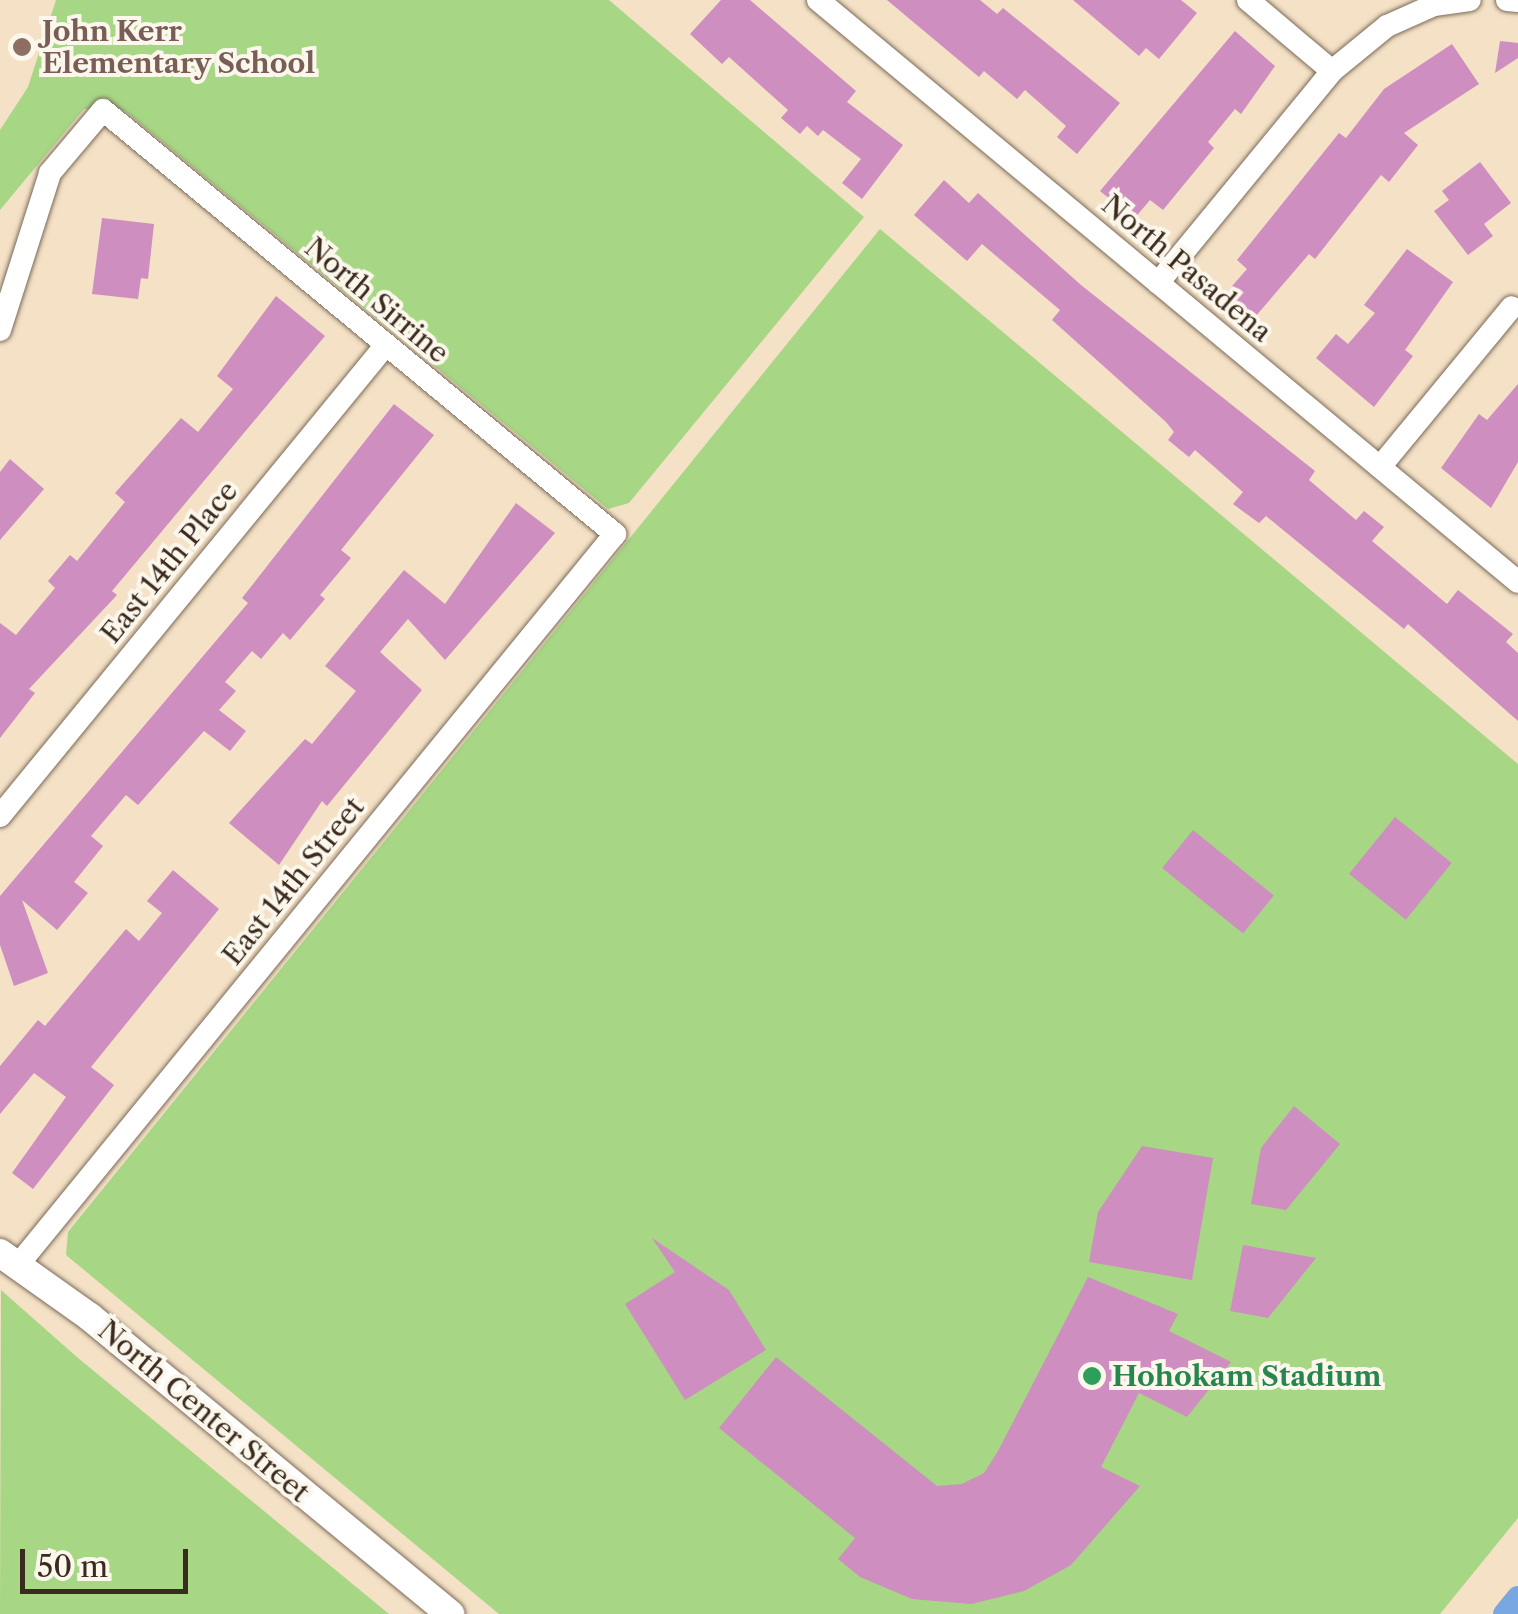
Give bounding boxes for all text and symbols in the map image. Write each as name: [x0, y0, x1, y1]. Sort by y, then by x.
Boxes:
place label: John Kerr Elementary School: [42, 14, 316, 80]
marker: John Kerr Elementary School: [11, 36, 33, 58]
street label: North Pasadena: [1095, 187, 1279, 349]
street label: North Sirrine: [298, 230, 456, 370]
street label: East 14th Place: [94, 474, 244, 650]
street label: East 14th Street: [215, 791, 371, 971]
street label: North Center Street: [92, 1313, 316, 1509]
place label: Hohokam Stadium: [1112, 1359, 1381, 1393]
marker: Hohokam Stadium: [1081, 1365, 1103, 1387]
scale bar: [25, 1529, 192, 1591]
text: 50 m: [37, 1548, 108, 1585]

